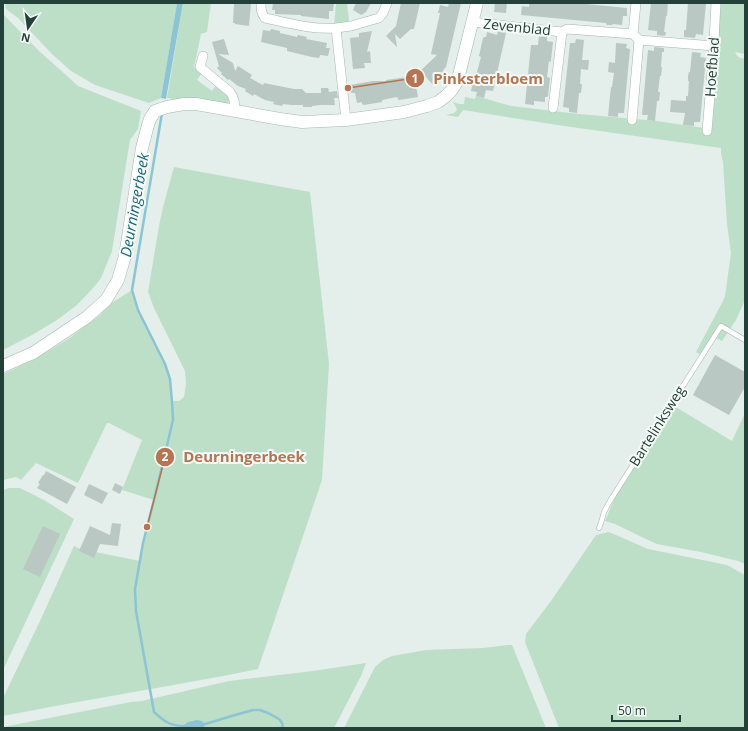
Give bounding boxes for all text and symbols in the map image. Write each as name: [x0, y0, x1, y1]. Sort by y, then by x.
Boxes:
north arrow: [8, 8, 48, 48]
street label: Zevenblad: [482, 14, 552, 39]
text: N: [20, 30, 32, 47]
street label: Hoefblad: [700, 36, 723, 97]
callout: Pinksterbloem: [405, 65, 551, 92]
text: Pinksterbloem: [433, 68, 543, 88]
text: 1: [412, 70, 418, 87]
water label: Deurningerbeek: [115, 151, 153, 258]
street label: Bartelinksweg: [624, 382, 689, 470]
callout: Deurningerbeek: [155, 443, 312, 470]
text: Deurningerbeek: [183, 446, 305, 466]
text: 2: [162, 448, 169, 465]
scale bar: [612, 697, 680, 723]
text: 50 m: [618, 702, 646, 719]

